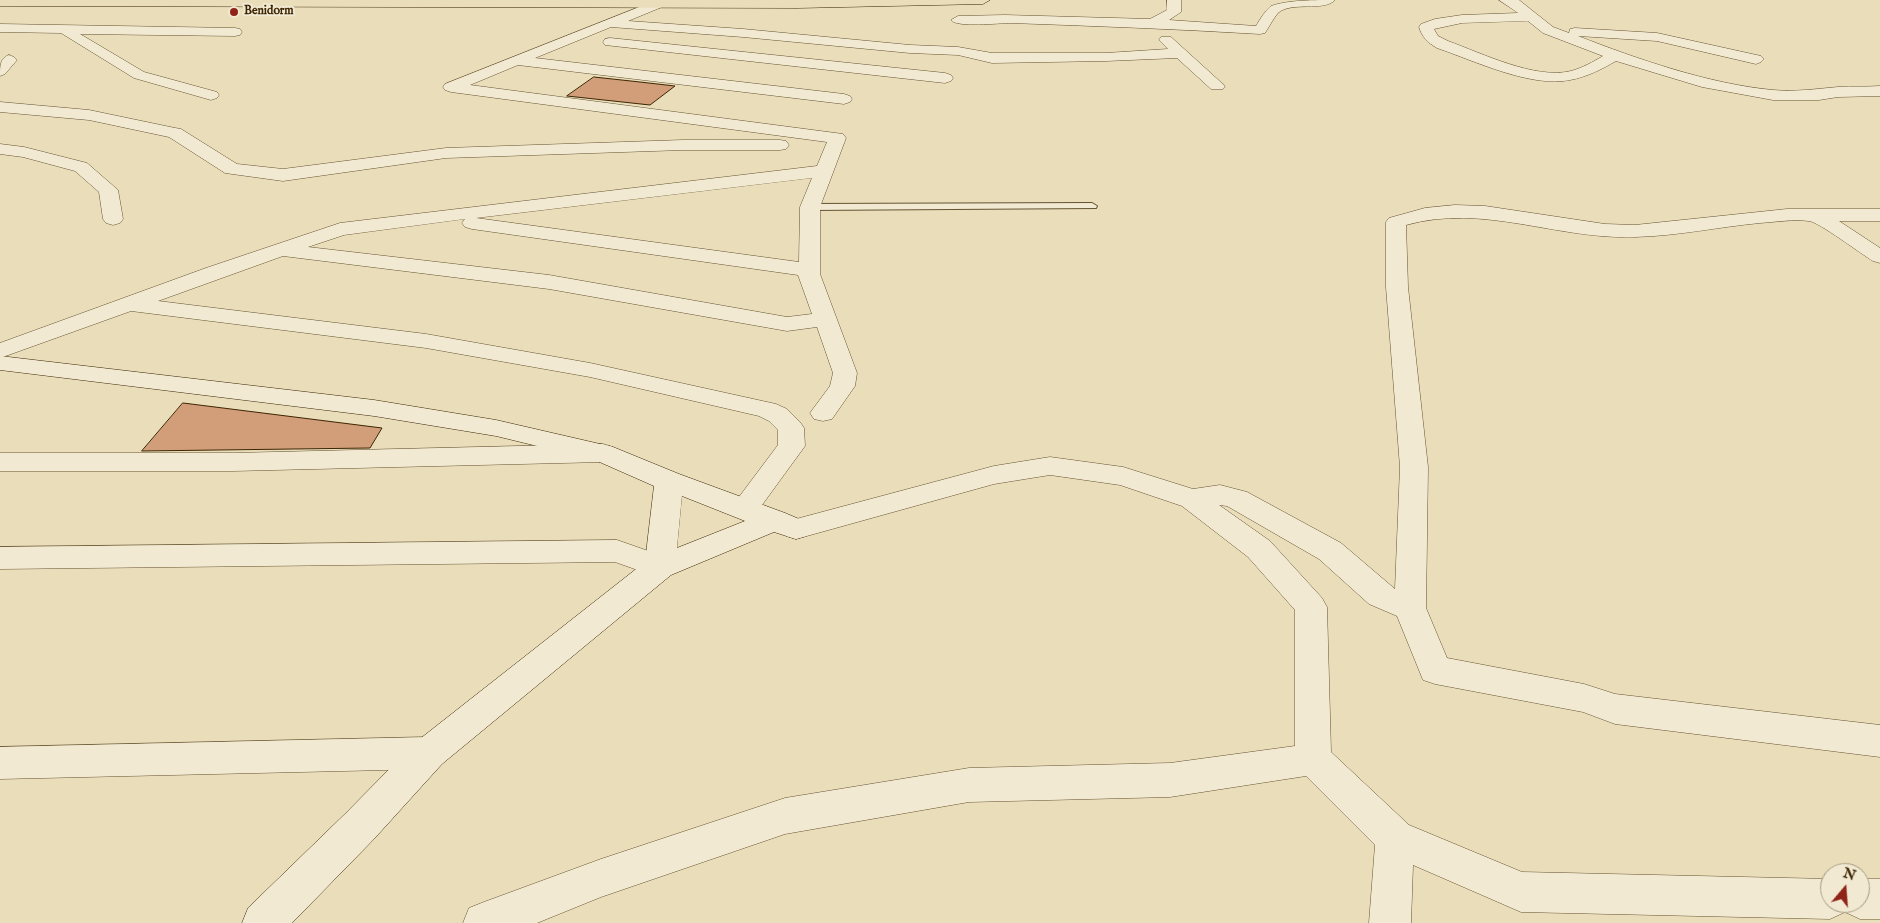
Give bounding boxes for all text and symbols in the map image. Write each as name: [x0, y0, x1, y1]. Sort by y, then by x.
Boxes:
place label: Benidorm: [244, 5, 294, 19]
marker: Benidorm: [228, 6, 240, 18]
north arrow: [1820, 863, 1870, 913]
text: N: [1841, 864, 1858, 885]

